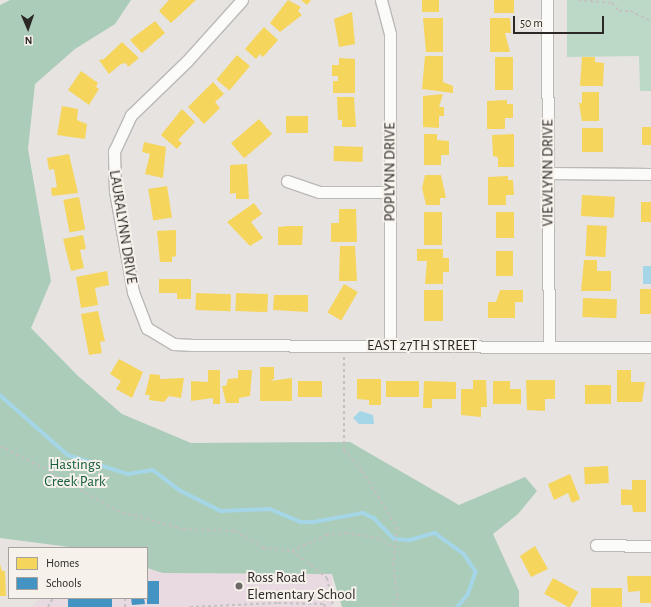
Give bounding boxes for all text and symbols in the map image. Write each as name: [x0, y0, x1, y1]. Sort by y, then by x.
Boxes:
north arrow: [8, 8, 48, 48]
scale bar: [515, 8, 606, 34]
text: 50 m: [520, 17, 543, 29]
text: N: [24, 35, 32, 46]
street label: VIEWLYNN DRIVE: [539, 120, 557, 226]
street label: POPLYNN DRIVE: [381, 123, 399, 221]
street label: LAURALYNN DRIVE: [105, 169, 141, 285]
street label: EAST 27TH STREET: [367, 337, 477, 355]
park label: Hastings Creek Park: [44, 455, 106, 490]
legend: [8, 547, 148, 599]
text: Homes: [46, 557, 79, 569]
place label: Ross Road Elementary School: [247, 568, 356, 603]
text: Schools: [46, 577, 81, 589]
marker: Ross Road Elementary School: [234, 581, 244, 591]

